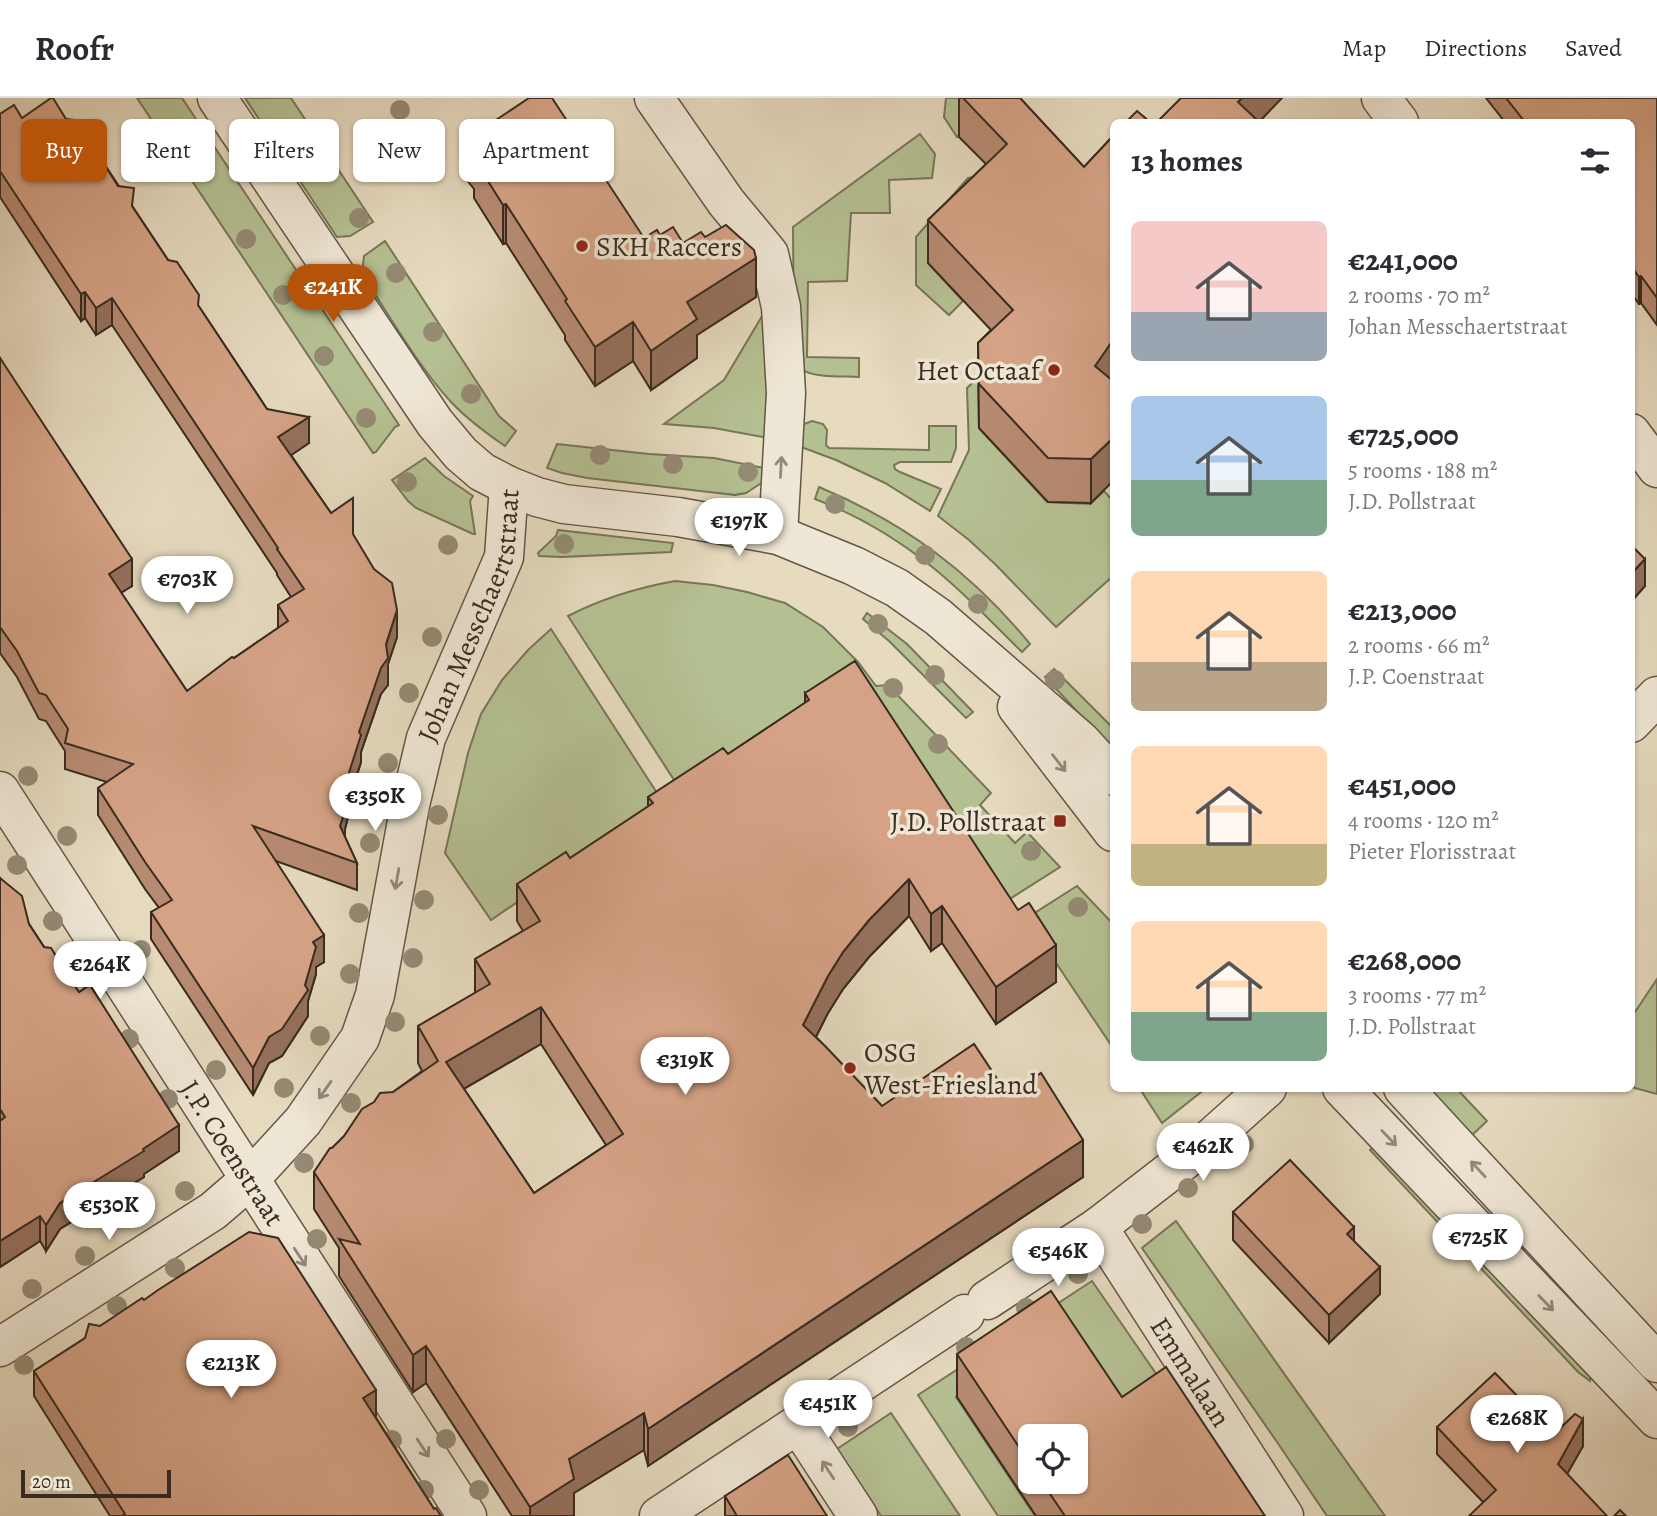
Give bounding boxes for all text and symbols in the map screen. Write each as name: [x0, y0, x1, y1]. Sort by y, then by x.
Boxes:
text: Roofr: [35, 26, 114, 71]
text: Map: [1342, 32, 1386, 64]
text: Directions: [1424, 32, 1527, 64]
text: Saved: [1565, 32, 1622, 64]
chip: Buy: [21, 119, 107, 182]
chip: Rent: [121, 119, 215, 182]
chip: Filters: [229, 119, 339, 182]
chip: New: [353, 119, 445, 182]
chip: Apartment: [459, 119, 614, 182]
text: 13 homes: [1131, 141, 1243, 181]
icon: filters: [1576, 142, 1614, 180]
place label: SKH Raccers: [596, 228, 742, 266]
marker: SKH Raccers: [574, 238, 590, 254]
text: €241,000: [1348, 240, 1458, 280]
icon: home: [1187, 249, 1271, 333]
pin: €241K: [284, 264, 382, 324]
text: €241K: [304, 271, 362, 302]
text: 2 rooms · 70 m²: [1348, 280, 1490, 311]
text: Johan Messchaertstraat: [1348, 311, 1568, 342]
place label: Het Octaaf: [916, 352, 1044, 390]
marker: Het Octaaf: [1046, 362, 1062, 378]
text: €725,000: [1348, 415, 1459, 455]
icon: home: [1187, 424, 1271, 508]
one-way arrow: [775, 455, 788, 478]
text: 5 rooms · 188 m²: [1348, 455, 1497, 486]
text: J.D. Pollstraat: [1348, 486, 1476, 517]
street label: Johan Messchaertstraat: [408, 488, 529, 748]
pin: €197K: [690, 498, 788, 558]
text: €197K: [710, 505, 768, 536]
pin: €703K: [138, 556, 236, 616]
text: €703K: [157, 563, 217, 594]
text: €213,000: [1348, 590, 1457, 630]
icon: home: [1187, 599, 1271, 683]
text: 2 rooms · 66 m²: [1348, 630, 1490, 661]
text: J.P. Coenstraat: [1348, 661, 1485, 692]
one-way arrow: [1051, 753, 1066, 771]
text: €451,000: [1348, 765, 1456, 805]
pin: €350K: [326, 774, 424, 833]
icon: home: [1187, 774, 1271, 858]
text: €350K: [345, 780, 405, 811]
place label: J.D. Pollstraat: [890, 803, 1046, 841]
text: 4 rooms · 120 m²: [1348, 805, 1499, 836]
marker: J.D. Pollstraat: [1052, 813, 1068, 829]
text: Pieter Florisstraat: [1348, 836, 1516, 867]
one-way arrow: [390, 867, 403, 889]
text: €268,000: [1348, 940, 1461, 980]
pin: €264K: [51, 942, 149, 1001]
text: €264K: [70, 948, 130, 979]
icon: home: [1187, 949, 1271, 1033]
text: 3 rooms · 77 m²: [1348, 980, 1486, 1011]
text: J.D. Pollstraat: [1348, 1011, 1476, 1042]
place label: OSG West-Friesland: [863, 1034, 1038, 1104]
pin: €319K: [636, 1038, 734, 1097]
text: €319K: [656, 1044, 714, 1075]
marker: OSG West-Friesland: [842, 1060, 858, 1076]
street label: J.P. Coenstraat: [171, 1073, 293, 1233]
one-way arrow: [318, 1080, 332, 1099]
pin: €462K: [1154, 1124, 1252, 1183]
one-way arrow: [1381, 1129, 1398, 1146]
text: €462K: [1173, 1130, 1233, 1161]
one-way arrow: [1469, 1161, 1486, 1178]
pin: €530K: [60, 1182, 158, 1242]
text: €530K: [79, 1189, 139, 1220]
pin: €725K: [1429, 1214, 1527, 1274]
text: €725K: [1448, 1221, 1508, 1252]
pin: €546K: [1009, 1228, 1107, 1288]
text: €546K: [1028, 1235, 1088, 1266]
one-way arrow: [293, 1246, 307, 1266]
one-way arrow: [1538, 1294, 1555, 1311]
street label: Emmalaan: [1141, 1310, 1240, 1434]
pin: €213K: [182, 1340, 280, 1400]
text: €213K: [202, 1347, 260, 1378]
pin: €451K: [779, 1380, 877, 1440]
text: €451K: [799, 1387, 857, 1418]
pin: €268K: [1468, 1396, 1566, 1455]
text: €268K: [1486, 1402, 1548, 1433]
map controls: [1018, 1424, 1088, 1494]
button: locate: [1018, 1424, 1088, 1494]
one-way arrow: [416, 1438, 430, 1457]
one-way arrow: [821, 1461, 836, 1480]
scale bar: [21, 1467, 172, 1499]
text: 20 m: [32, 1469, 71, 1495]

